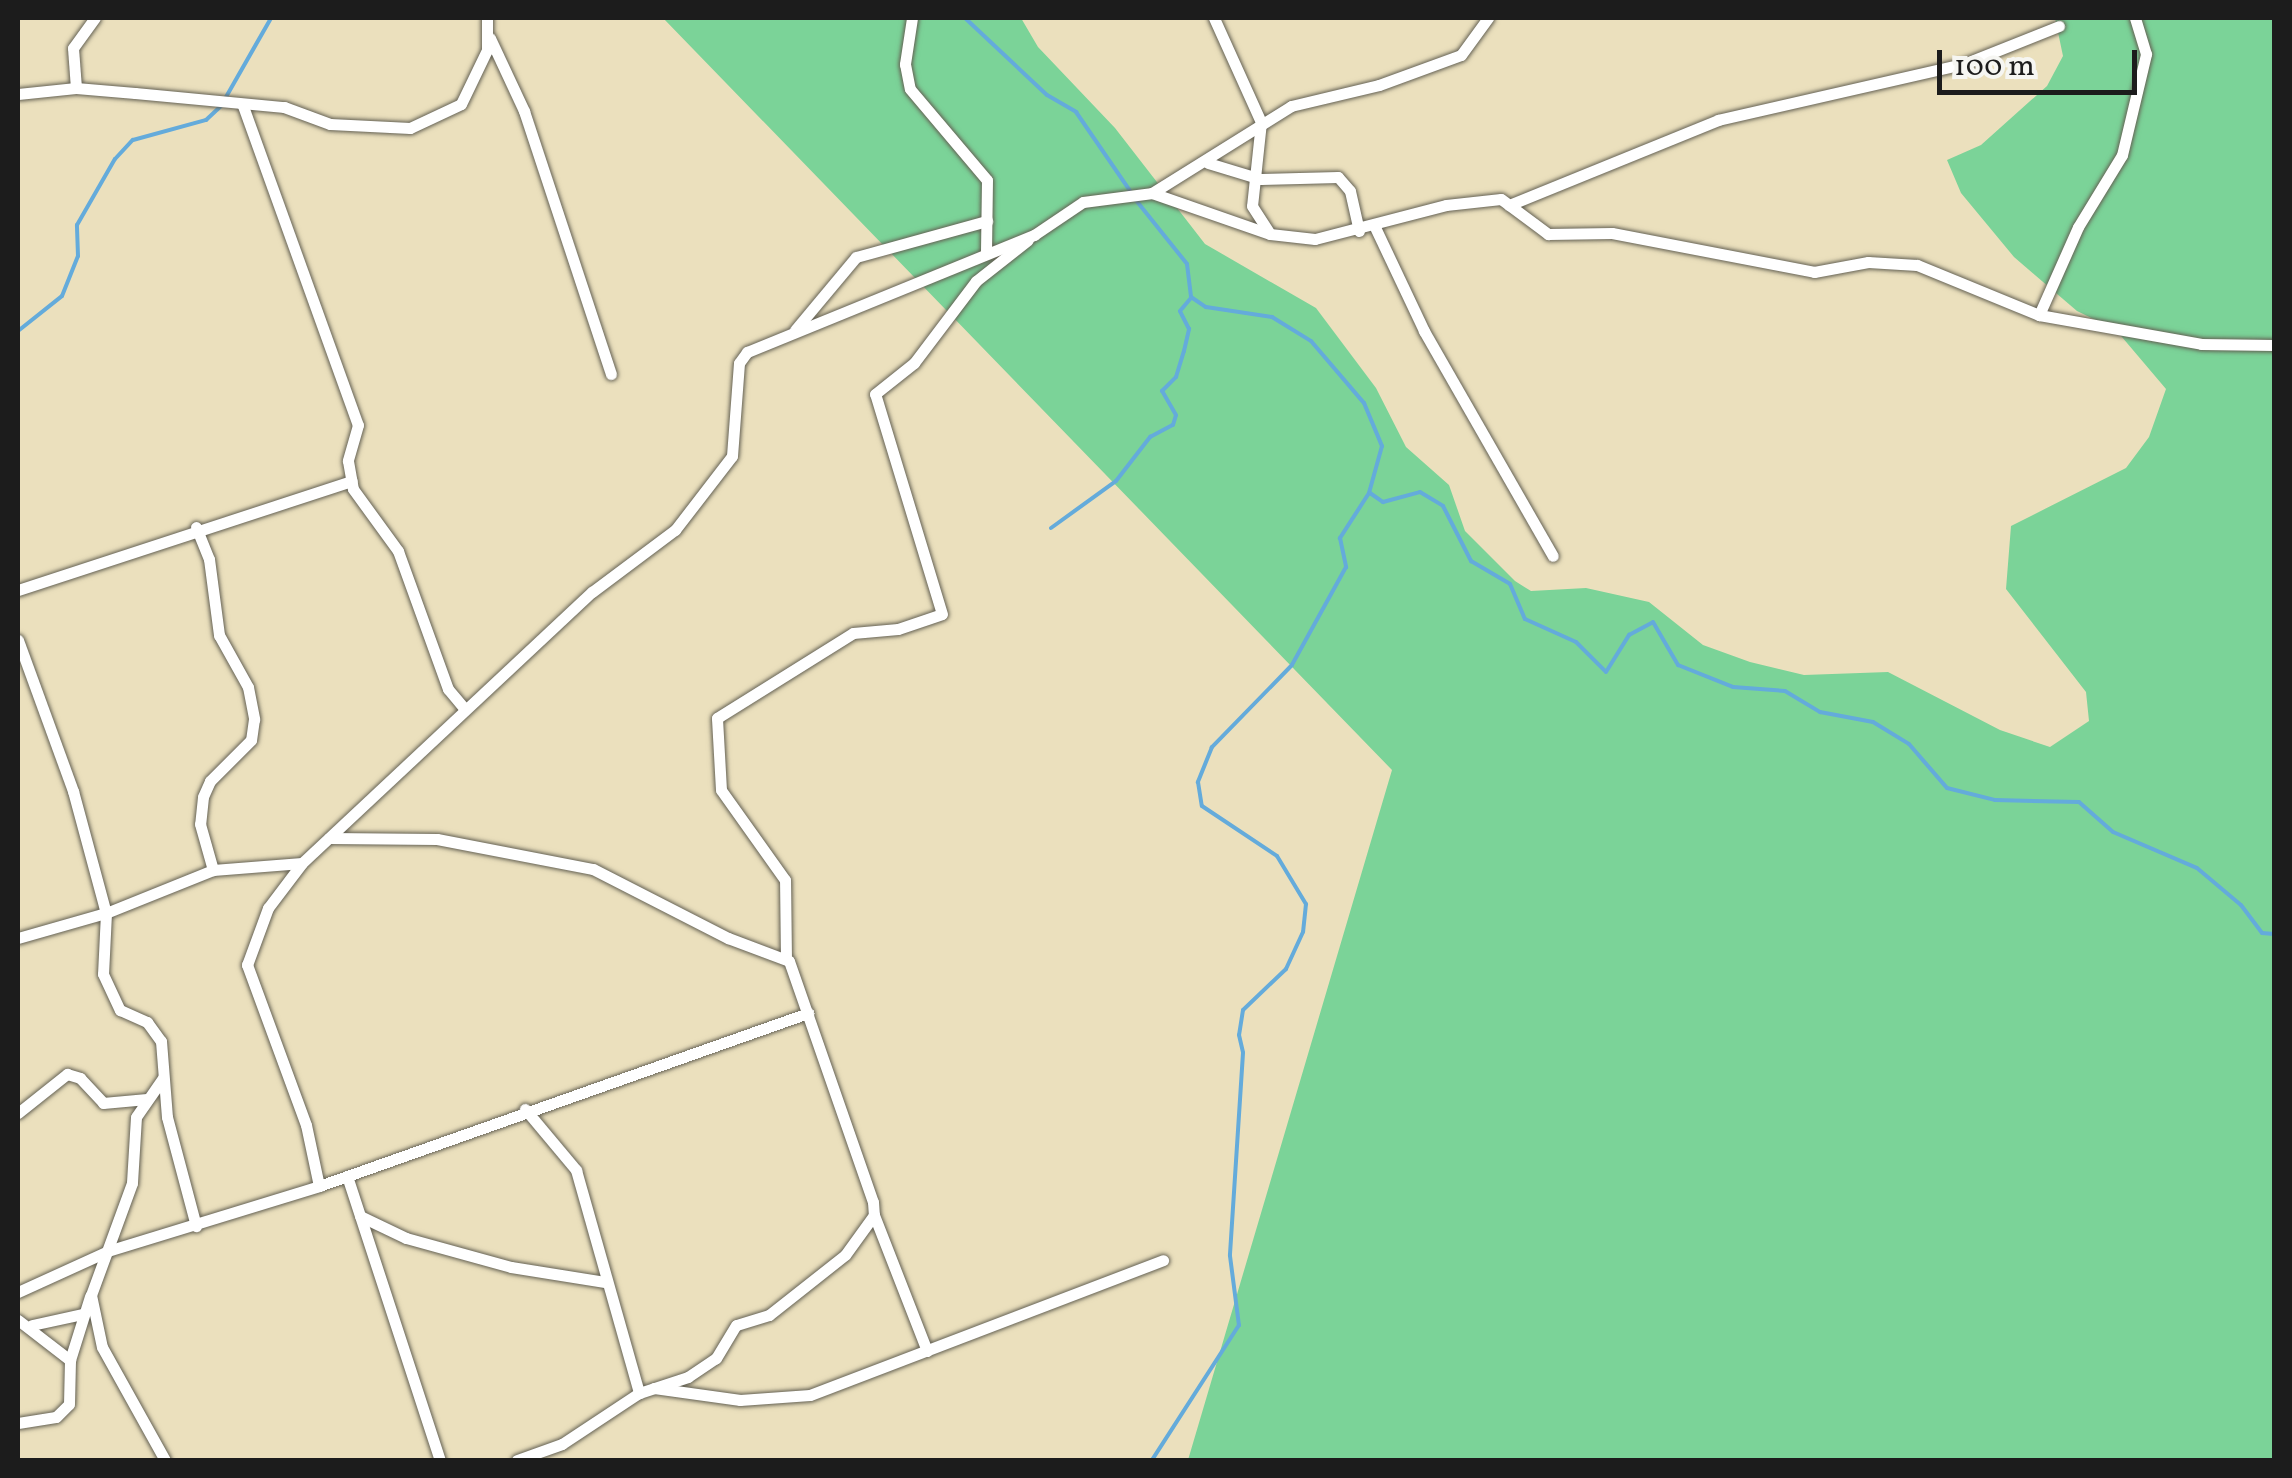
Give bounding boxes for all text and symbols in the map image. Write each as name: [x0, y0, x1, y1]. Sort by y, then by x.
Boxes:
scale bar: [1942, 30, 2142, 92]
text: 100 m: [1954, 46, 2035, 88]

